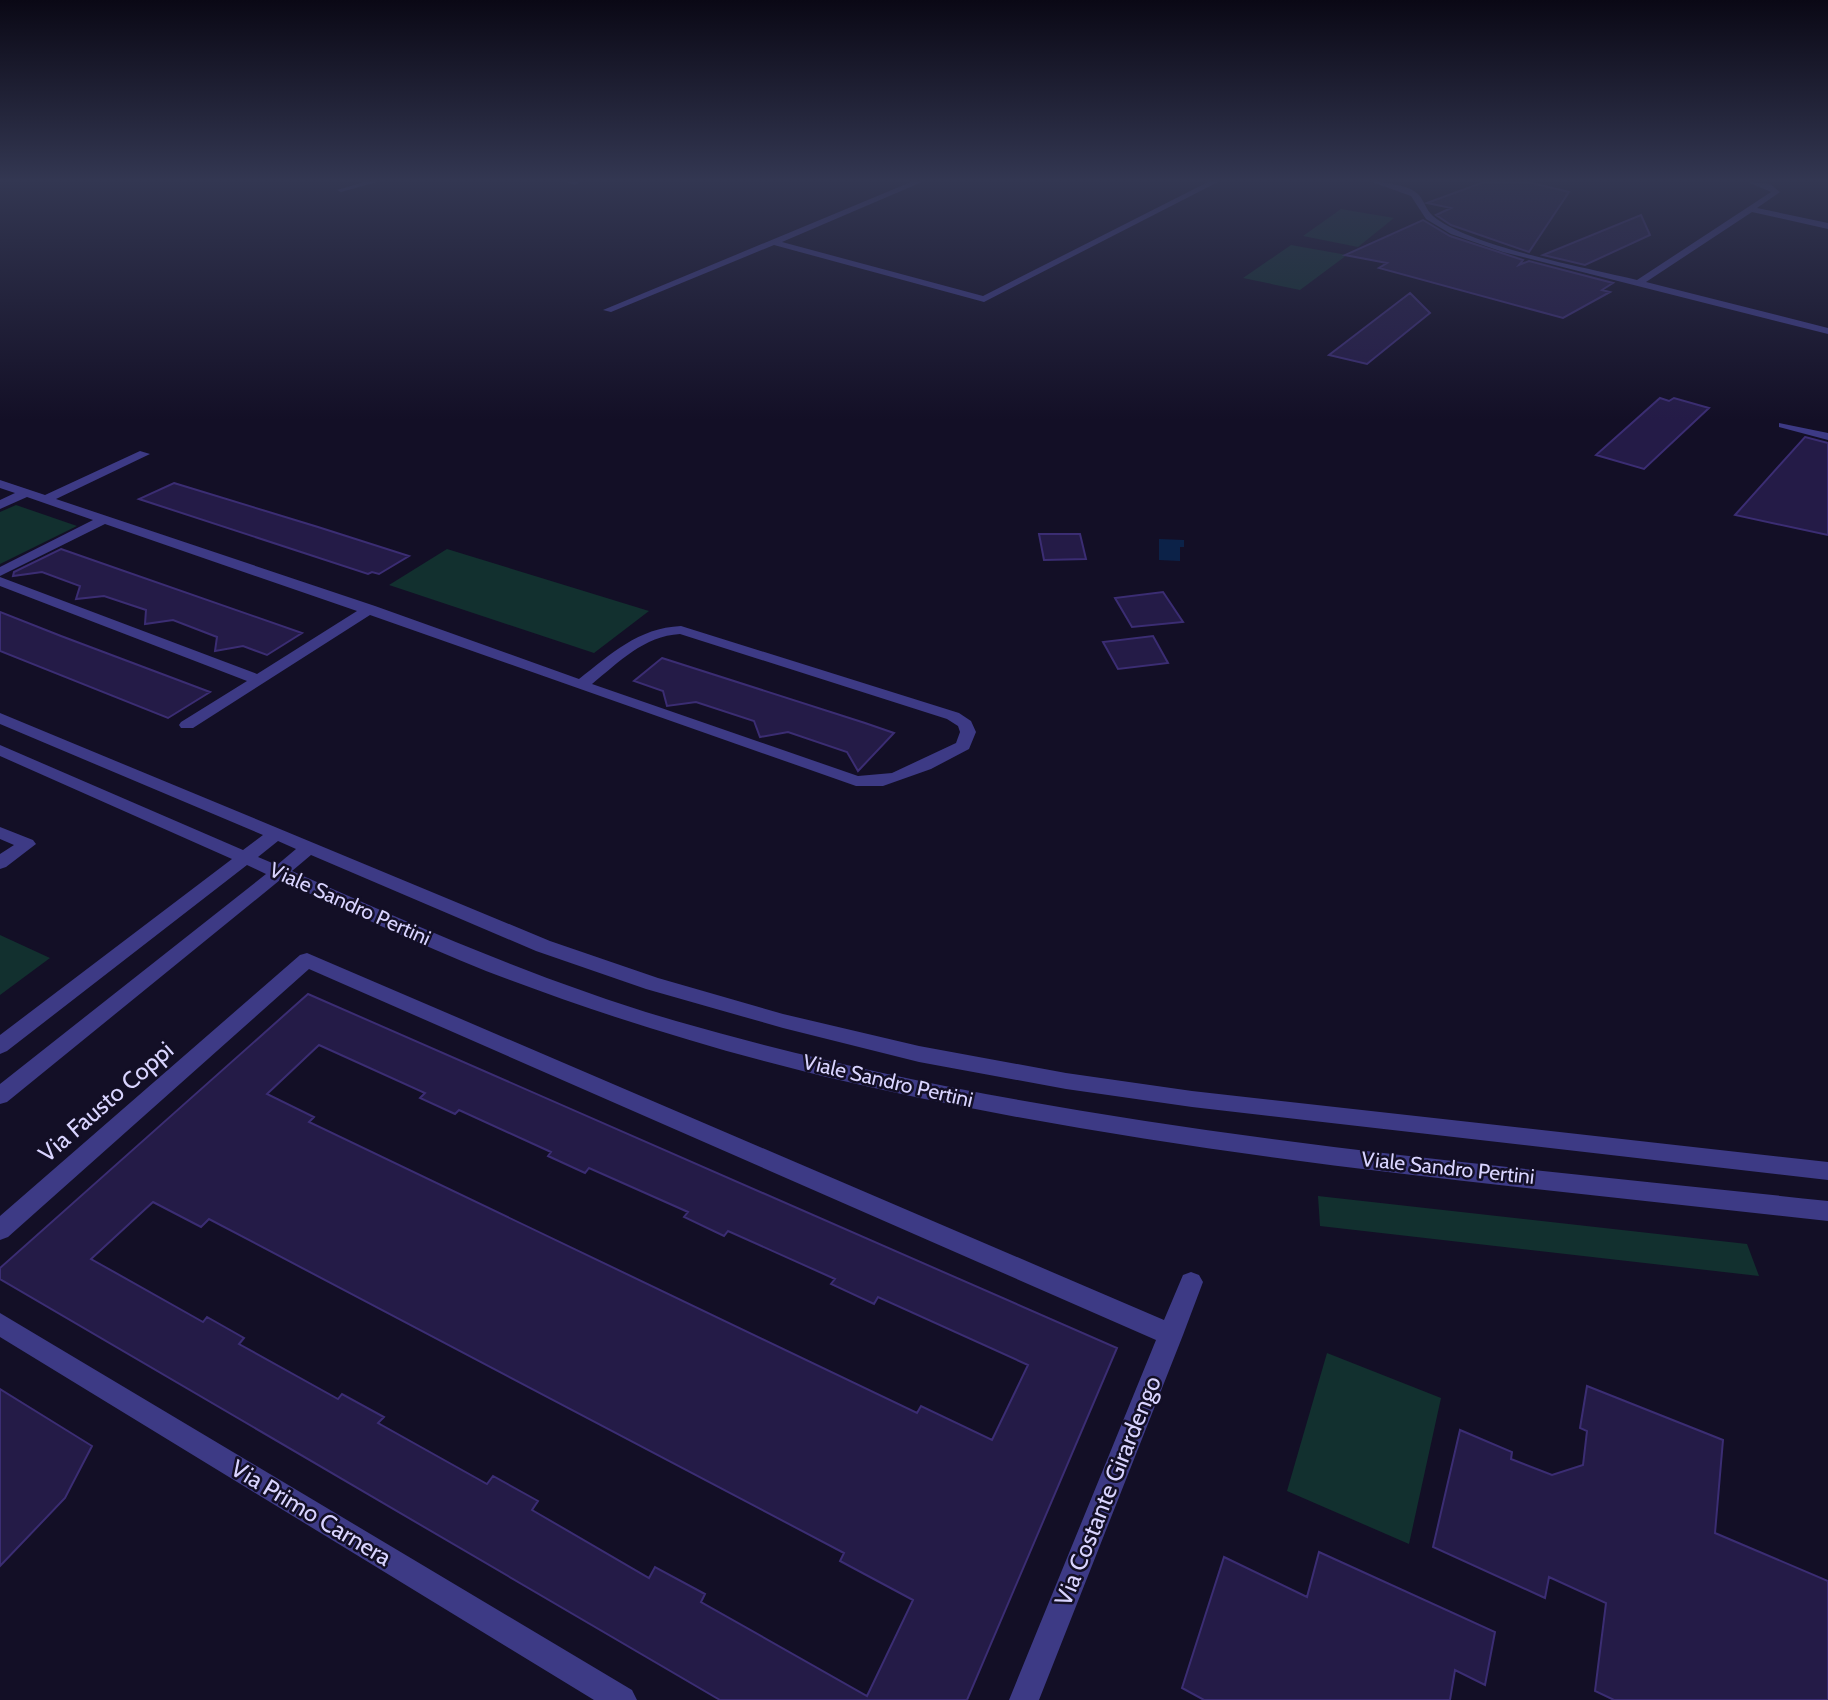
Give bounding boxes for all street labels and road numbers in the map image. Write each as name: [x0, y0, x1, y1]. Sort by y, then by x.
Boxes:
street label: Viale Sandro Pertini: [266, 857, 435, 950]
street label: Via Fausto Coppi: [32, 1035, 179, 1168]
street label: Viale Sandro Pertini: [801, 1049, 976, 1112]
street label: Viale Sandro Pertini: [1360, 1146, 1536, 1189]
street label: Via Costante Girardengo: [1048, 1372, 1167, 1610]
street label: Via Primo Carnera: [226, 1453, 397, 1572]

